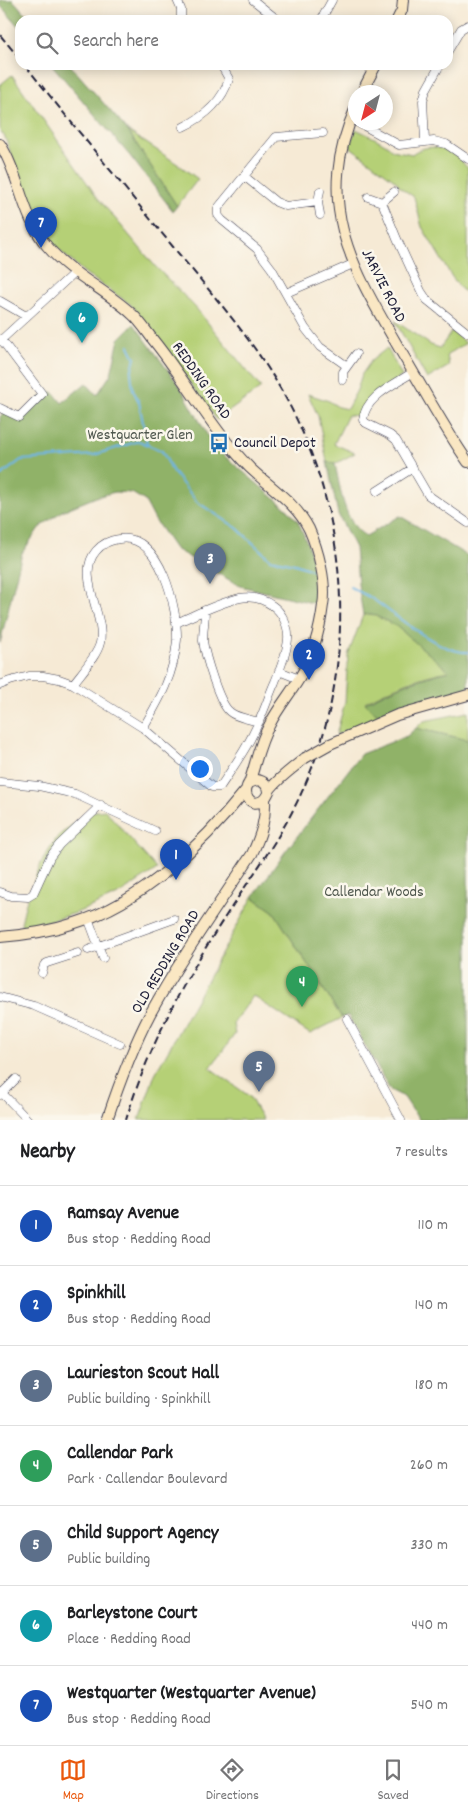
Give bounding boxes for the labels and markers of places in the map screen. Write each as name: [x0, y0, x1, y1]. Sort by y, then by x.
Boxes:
pin: 7: [25, 207, 57, 248]
pin: 6: [66, 302, 98, 343]
bus stop icon: Council Depot: [208, 432, 230, 454]
place label: Council Depot: [234, 432, 316, 455]
pin: 3: [194, 543, 226, 584]
pin: 2: [293, 639, 325, 680]
pin: 1: [160, 839, 192, 880]
pin: 4: [286, 966, 318, 1007]
pin: 5: [243, 1051, 275, 1092]

